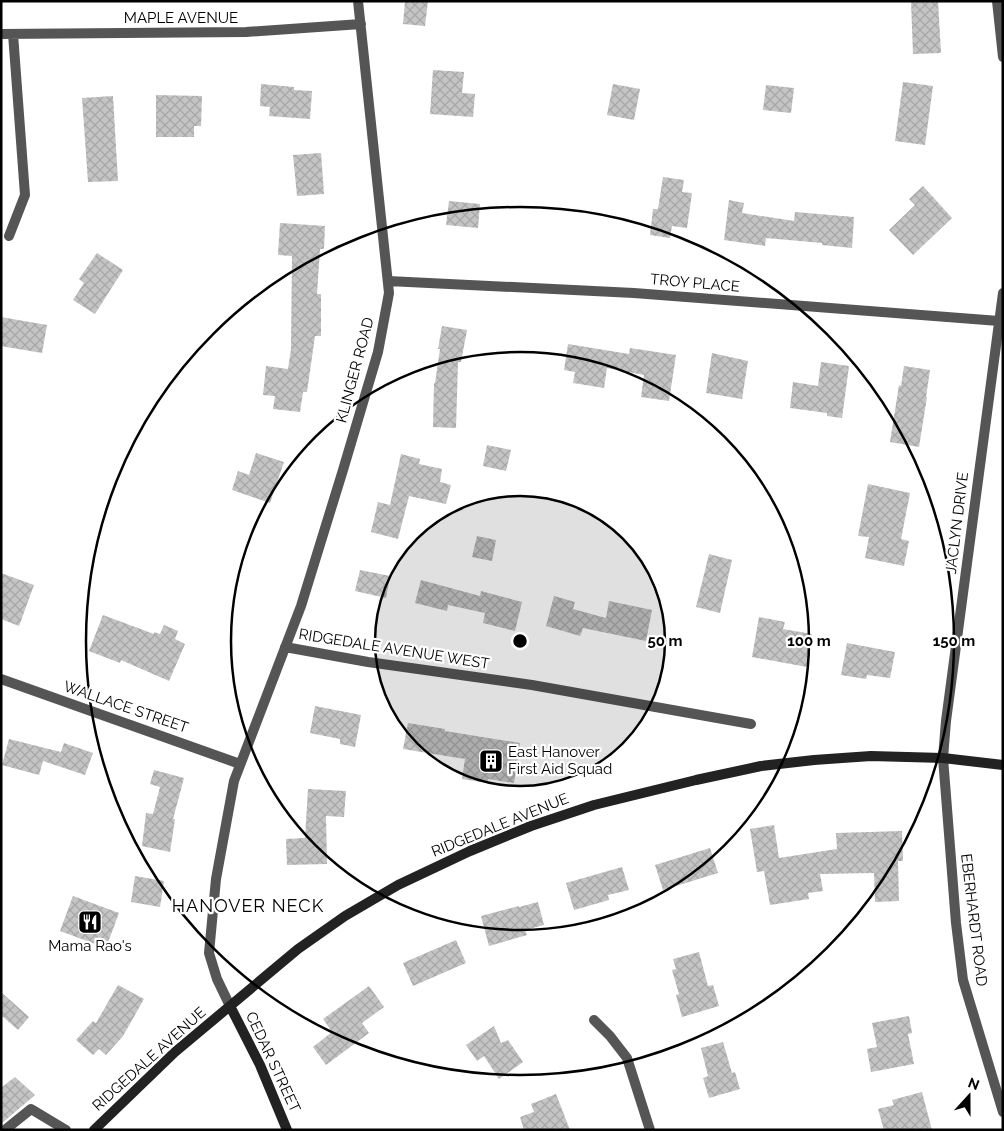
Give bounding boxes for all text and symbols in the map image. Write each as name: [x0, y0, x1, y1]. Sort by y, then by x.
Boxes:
street label: MAPLE AVENUE: [124, 9, 238, 27]
street label: TROY PLACE: [649, 270, 741, 296]
street label: KLINGER ROAD: [332, 315, 378, 425]
street label: JACLYN DRIVE: [942, 471, 972, 575]
street label: RIDGEDALE AVENUE WEST: [297, 625, 491, 673]
centre of rings: [511, 632, 529, 650]
text: 50 m: [647, 632, 683, 650]
text: 100 m: [787, 632, 831, 650]
text: 150 m: [933, 632, 975, 650]
street label: WALLACE STREET: [61, 677, 191, 737]
place label: East Hanover First Aid Squad: [508, 743, 612, 778]
building icon: East Hanover First Aid Squad: [478, 748, 504, 774]
street label: RIDGEDALE AVENUE: [429, 789, 571, 861]
street label: EBERHARDT ROAD: [957, 853, 991, 988]
district label: HANOVER NECK: [172, 895, 324, 916]
restaurant icon: Mama Rao's: [77, 909, 103, 935]
place label: Mama Rao's: [48, 937, 132, 955]
street label: RIDGEDALE AVENUE: [89, 1003, 209, 1115]
street label: CEDAR STREET: [242, 1009, 304, 1115]
north arrow: [944, 1071, 994, 1121]
text: N: [966, 1074, 982, 1093]

